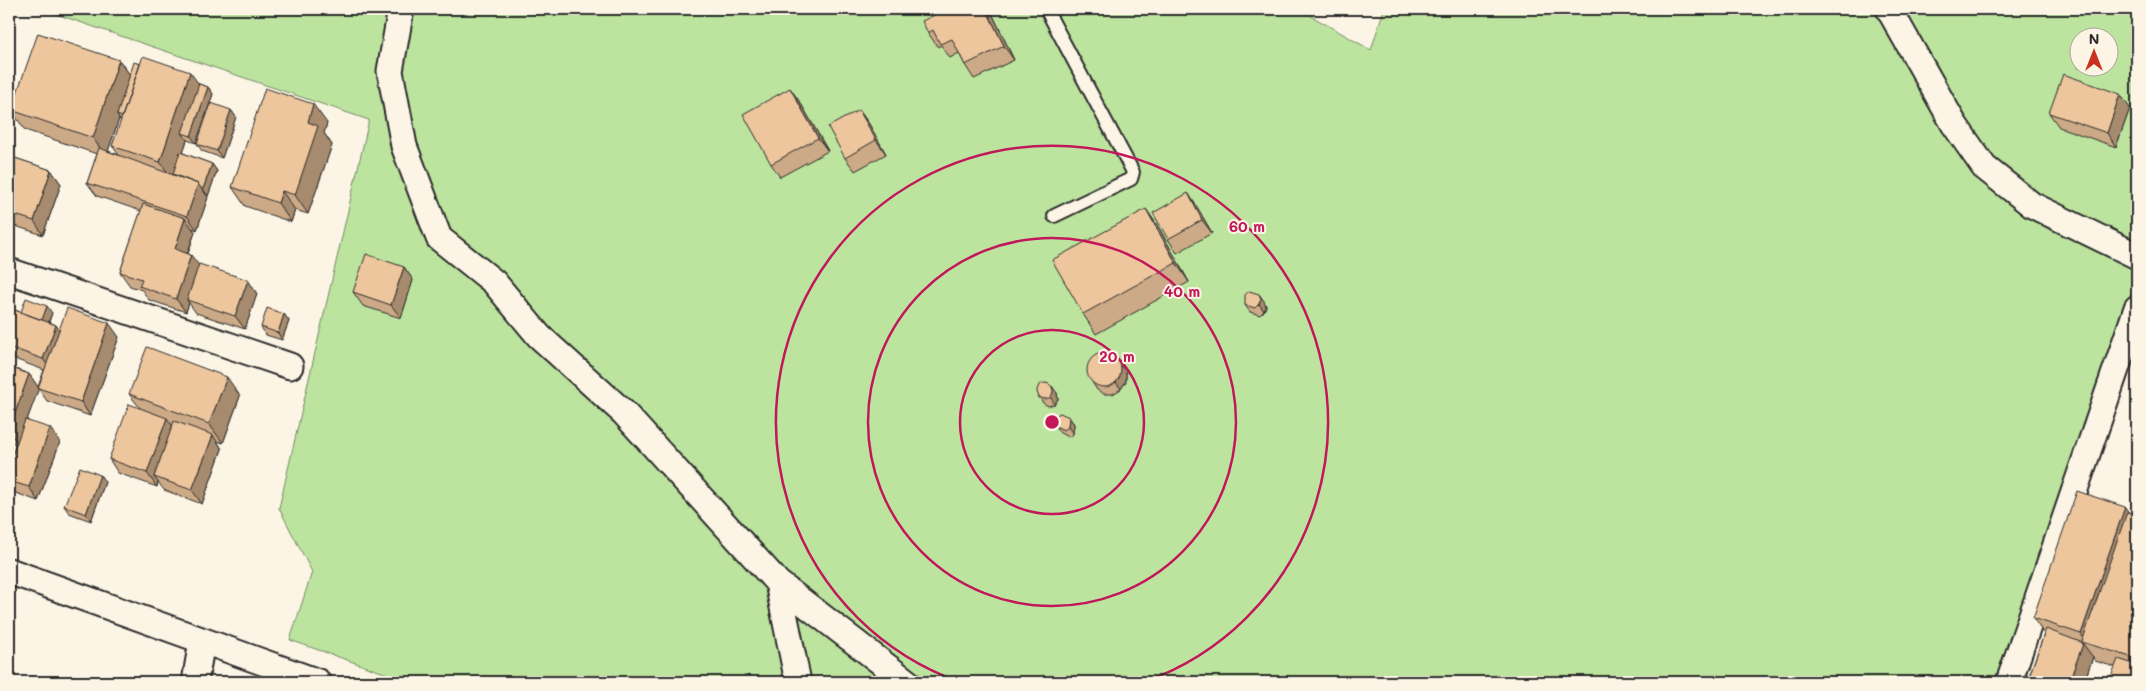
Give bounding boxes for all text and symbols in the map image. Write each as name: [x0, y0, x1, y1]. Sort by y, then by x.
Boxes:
north arrow: [2068, 28, 2118, 78]
text: N: [2089, 29, 2099, 48]
text: 60 m: [1229, 216, 1265, 236]
text: 40 m: [1164, 281, 1200, 301]
text: 20 m: [1099, 346, 1135, 366]
centre of rings: [1043, 413, 1061, 431]

